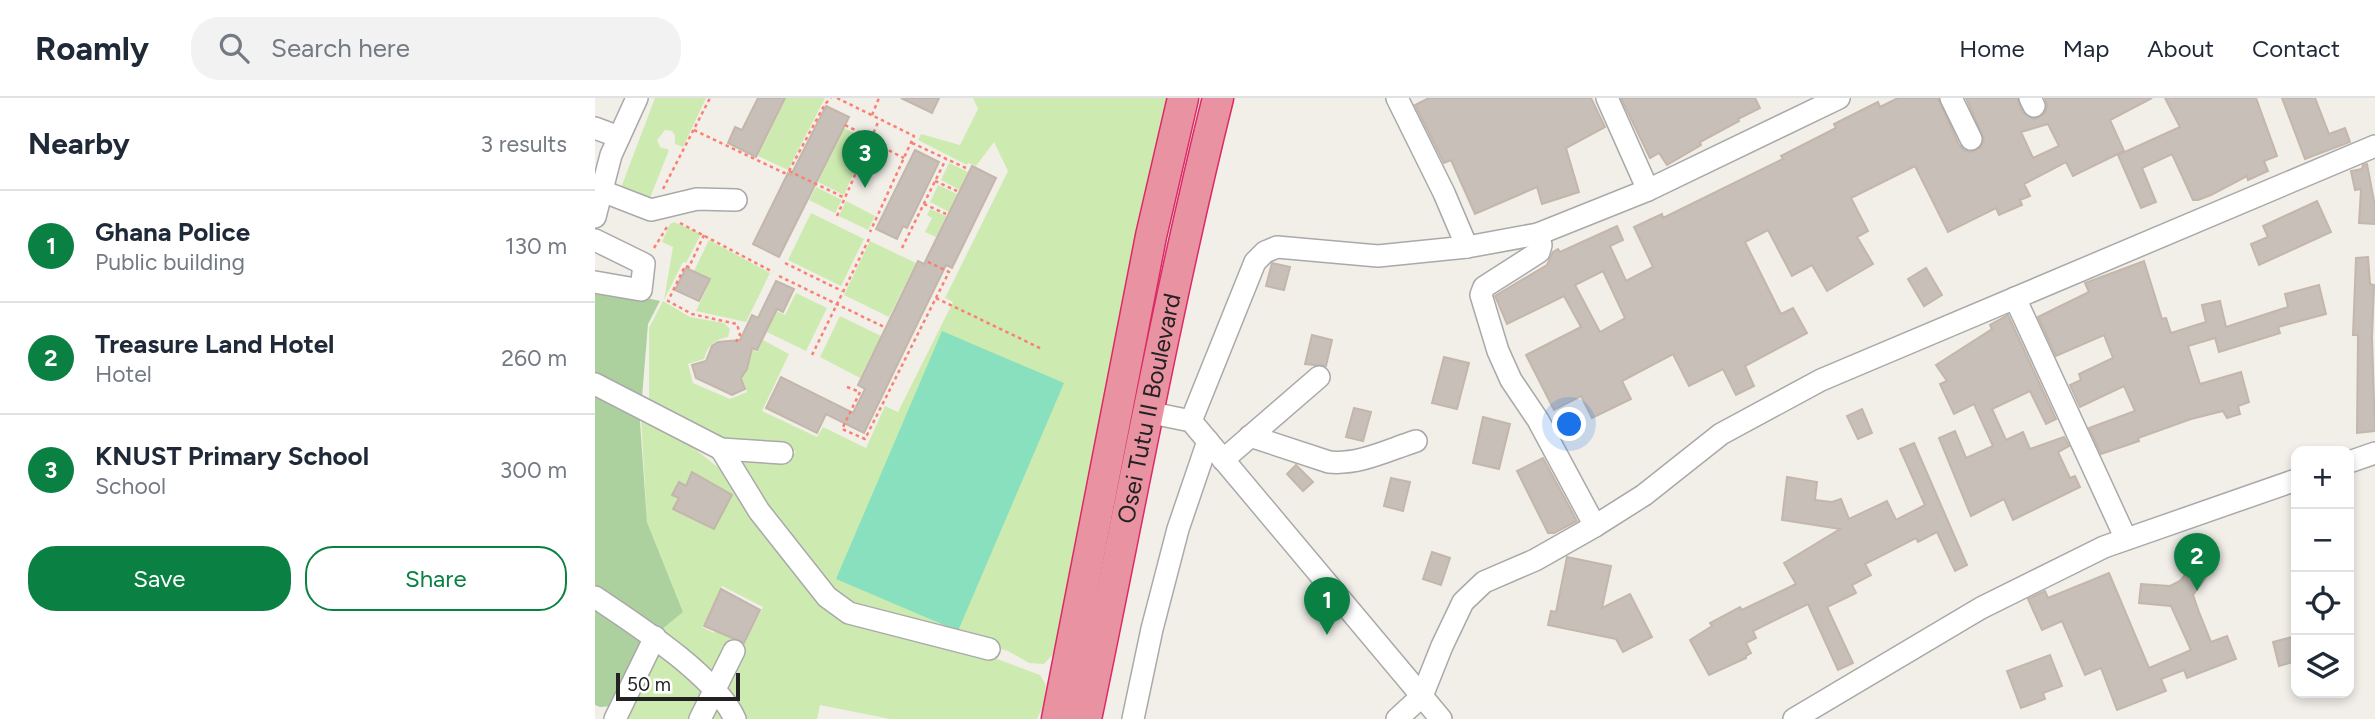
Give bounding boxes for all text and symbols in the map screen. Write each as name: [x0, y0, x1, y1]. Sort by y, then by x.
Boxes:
search box: [191, 17, 681, 80]
text: Roamly: [35, 29, 149, 68]
icon: search: [215, 29, 253, 67]
text: Search here: [271, 32, 410, 64]
text: Home: [1959, 34, 2025, 63]
text: Map: [2063, 34, 2109, 63]
text: About: [2147, 34, 2214, 63]
text: Contact: [2252, 34, 2340, 63]
text: Nearby: [28, 125, 130, 162]
text: 3 results: [480, 130, 567, 158]
pin: 3: [842, 130, 888, 188]
text: Ghana Police: [95, 216, 250, 248]
text: 1: [46, 232, 56, 260]
text: 130 m: [505, 232, 567, 260]
text: Public building: [95, 248, 245, 276]
street label: Osei Tutu II Boulevard: [1111, 291, 1187, 526]
text: Treasure Land Hotel: [95, 328, 335, 360]
text: 2: [44, 344, 58, 372]
text: 260 m: [501, 344, 567, 372]
text: Hotel: [95, 360, 152, 388]
your location: [1552, 407, 1586, 441]
text: KNUST Primary School: [95, 440, 369, 472]
map controls: [2291, 446, 2354, 698]
button: +: [2291, 446, 2354, 509]
text: 3: [45, 456, 57, 484]
text: 300 m: [500, 456, 567, 484]
text: School: [95, 472, 166, 500]
button: −: [2291, 509, 2354, 572]
pin: 2: [2174, 533, 2220, 591]
button: Save: [28, 546, 291, 611]
button: Share: [305, 546, 567, 611]
button: locate: [2291, 572, 2354, 635]
pin: 1: [1304, 577, 1350, 635]
button: layers: [2291, 635, 2354, 698]
scale bar: [616, 670, 740, 702]
text: 50 m: [627, 673, 671, 696]

